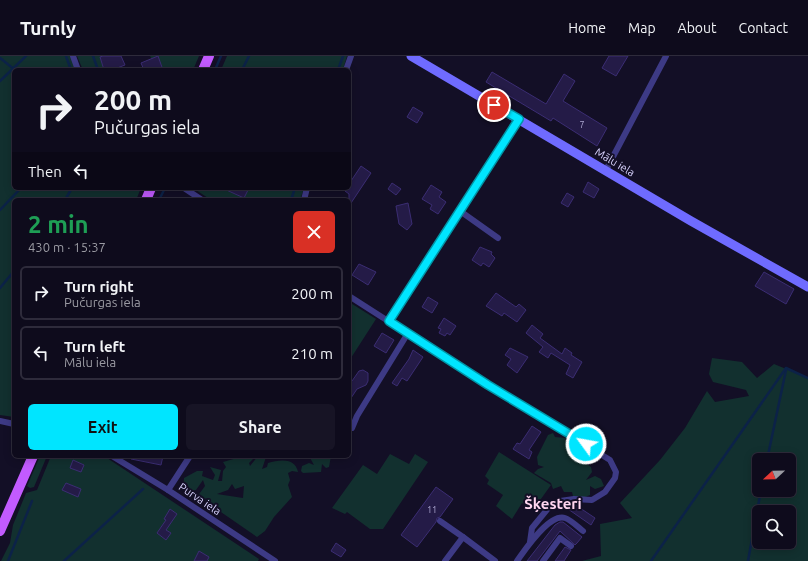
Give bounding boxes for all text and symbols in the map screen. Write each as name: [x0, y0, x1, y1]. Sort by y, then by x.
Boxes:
text: Turnly: [20, 17, 76, 39]
text: Home: [568, 20, 606, 36]
text: Map: [628, 20, 656, 36]
text: About: [678, 20, 717, 36]
text: Contact: [739, 20, 788, 36]
icon: right: [28, 84, 80, 136]
text: 200 m: [94, 84, 172, 115]
pin: [477, 88, 511, 122]
icon: arrive: [483, 94, 505, 116]
text: Pučurgas iela: [94, 117, 200, 137]
house number: 7: [579, 120, 585, 130]
street label: Mālu iela: [593, 145, 637, 179]
icon: left: [70, 160, 92, 182]
text: Then: [28, 163, 62, 180]
text: 2 min: [28, 211, 89, 238]
button: close: [293, 211, 335, 253]
text: 430 m · 15:37: [28, 240, 106, 254]
text: Turn right: [64, 278, 134, 295]
icon: right: [30, 282, 52, 304]
text: 200 m: [291, 285, 333, 302]
text: Pučurgas iela: [64, 295, 141, 309]
text: Turn left: [64, 338, 125, 355]
icon: left: [30, 342, 52, 364]
text: 210 m: [291, 345, 333, 362]
text: Mālu iela: [64, 355, 116, 369]
button: Exit: [28, 404, 178, 450]
button: Share: [186, 404, 335, 450]
position arrow: [565, 423, 607, 465]
north arrow: [752, 453, 796, 497]
map controls: [752, 453, 796, 549]
street label: Purva iela: [177, 481, 223, 517]
district label: Šķesteri: [524, 495, 582, 512]
house number: 11: [427, 505, 437, 515]
button: search: [752, 505, 796, 549]

